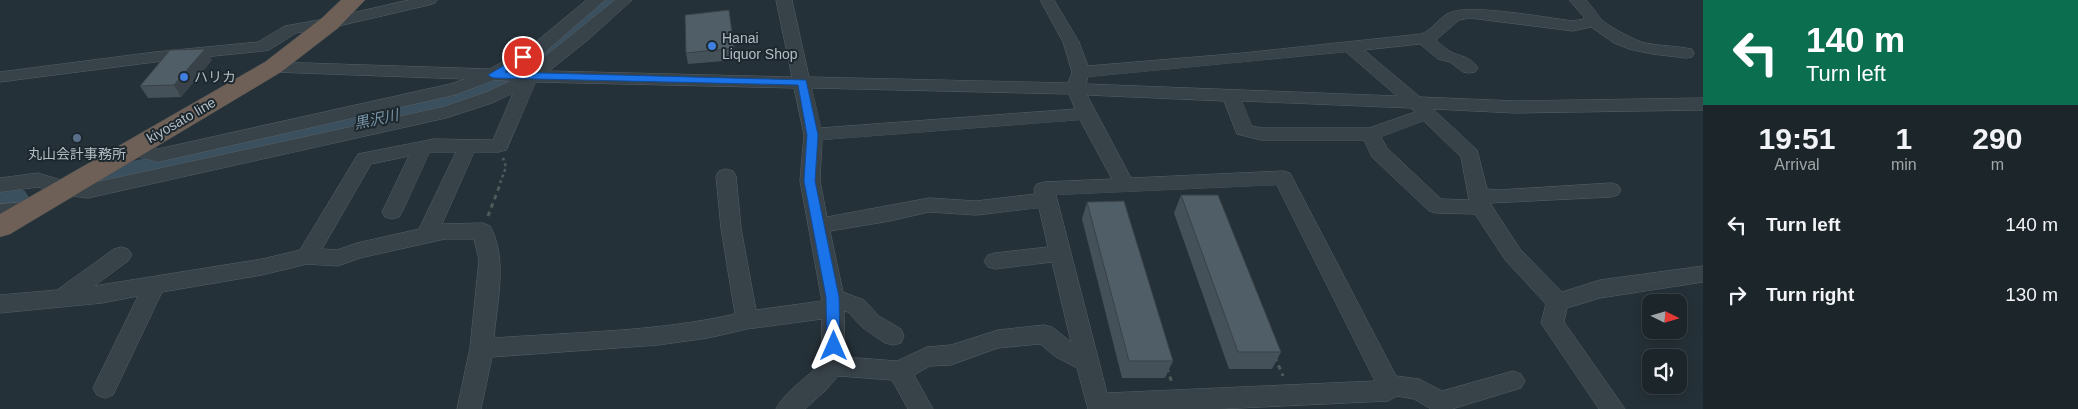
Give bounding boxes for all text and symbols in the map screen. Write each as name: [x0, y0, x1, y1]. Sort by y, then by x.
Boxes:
icon: left: [1723, 20, 1788, 85]
text: 140 m: [1806, 20, 1905, 59]
place label: Hanai Liquor Shop: [722, 30, 798, 62]
pin: [502, 36, 544, 78]
marker: Hanai Liquor Shop: [706, 40, 718, 52]
icon: arrive: [509, 43, 537, 71]
text: Turn left: [1806, 61, 1886, 86]
place label: ハリカ: [194, 69, 236, 85]
marker: ハリカ: [178, 71, 190, 83]
street label: kiyosato line: [144, 94, 219, 146]
water label: 黒沢川: [352, 106, 402, 132]
text: 19:51: [1759, 122, 1835, 155]
text: 1: [1895, 122, 1912, 155]
text: 290: [1972, 122, 2022, 155]
marker: 丸山会計事務所: [71, 132, 83, 144]
place label: 丸山会計事務所: [28, 146, 126, 162]
text: Arrival: [1774, 156, 1820, 173]
text: min: [1891, 156, 1917, 173]
text: m: [1991, 156, 2004, 173]
icon: left: [1723, 211, 1751, 239]
text: Turn left: [1766, 214, 1841, 235]
text: 140 m: [2005, 214, 2058, 235]
icon: right: [1723, 281, 1751, 309]
text: Turn right: [1766, 284, 1854, 305]
text: 130 m: [2005, 284, 2058, 305]
north arrow: [1642, 294, 1688, 339]
map controls: [1642, 294, 1687, 394]
position arrow: [807, 319, 859, 371]
button: sound: [1642, 349, 1687, 394]

